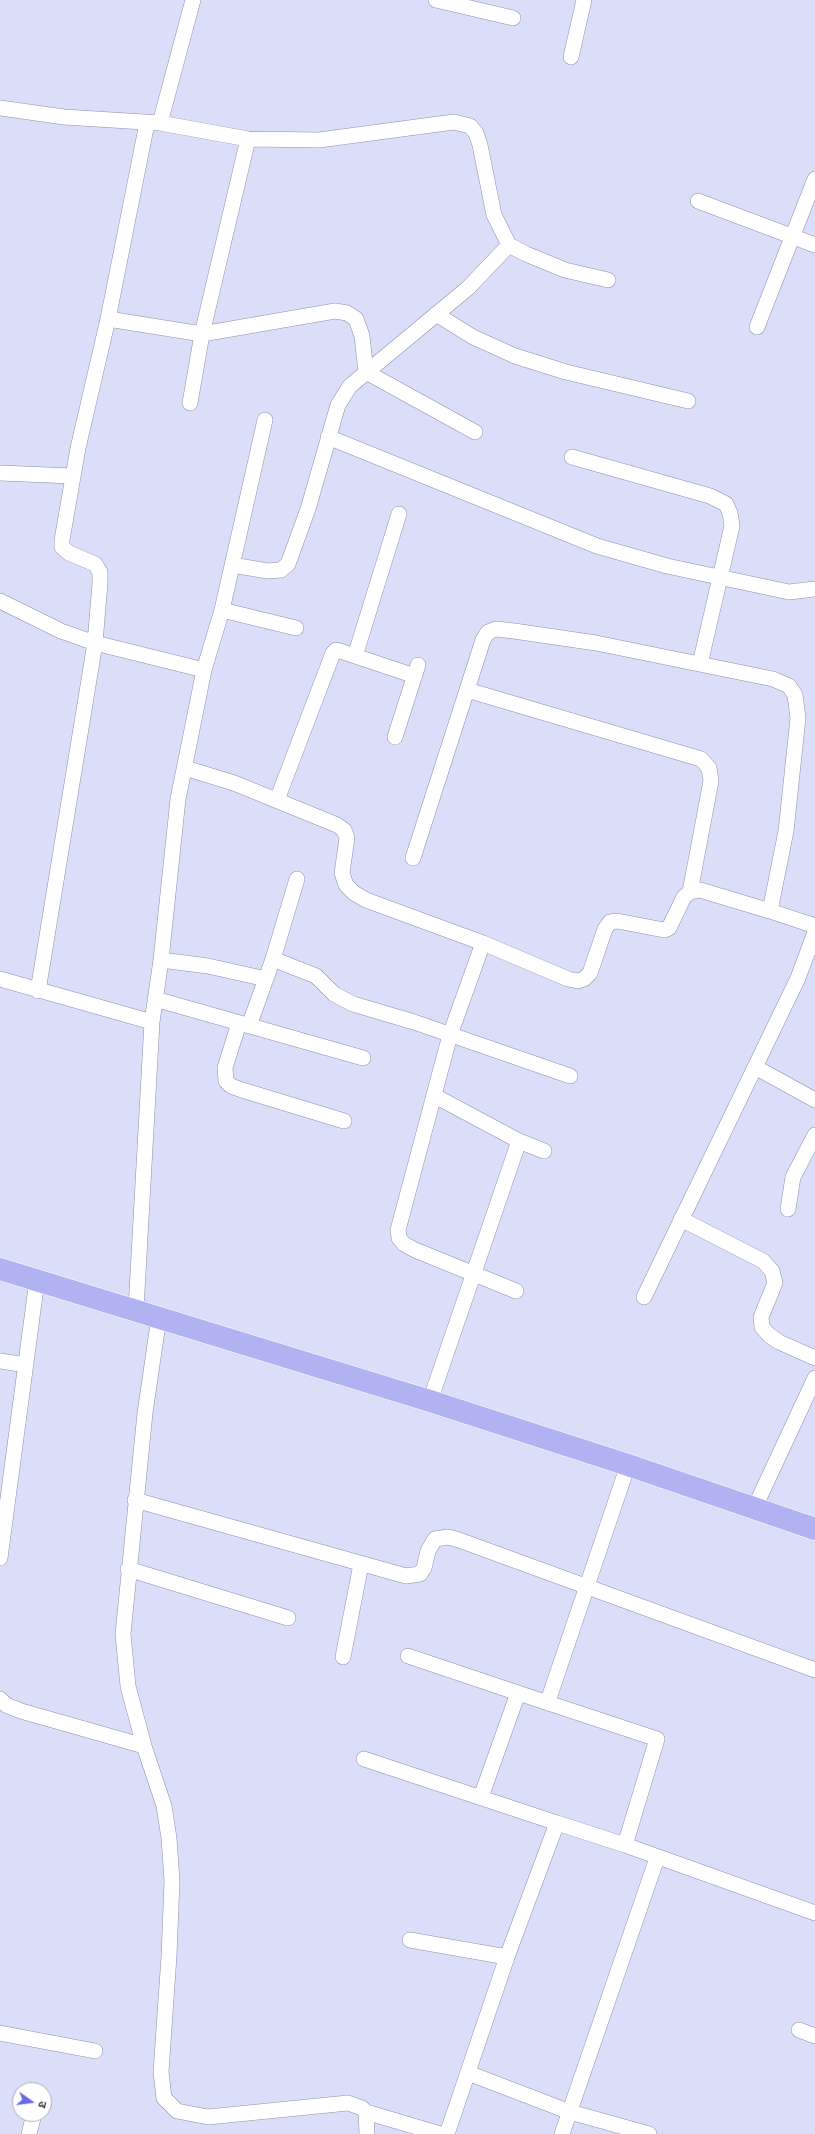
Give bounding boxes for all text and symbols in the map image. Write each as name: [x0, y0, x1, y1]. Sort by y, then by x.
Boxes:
north arrow: [12, 2082, 52, 2122]
text: उ: [35, 2100, 50, 2109]

